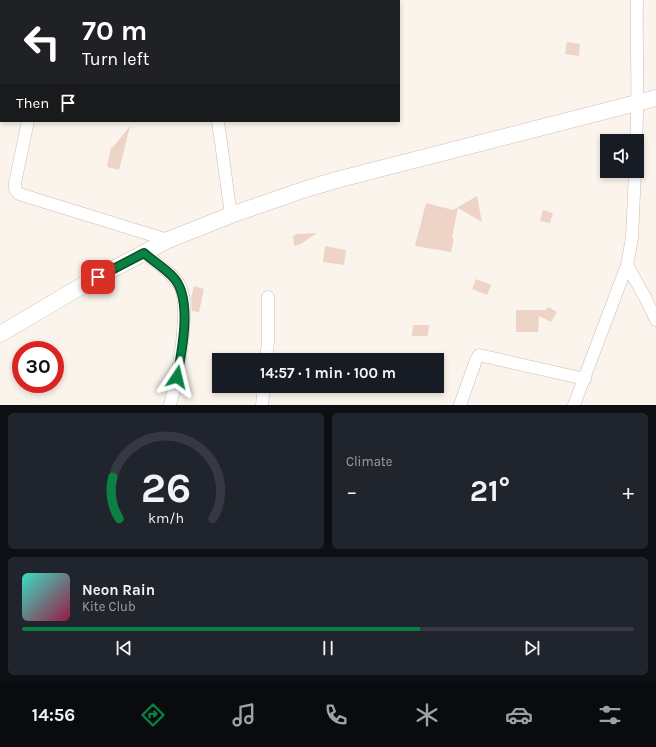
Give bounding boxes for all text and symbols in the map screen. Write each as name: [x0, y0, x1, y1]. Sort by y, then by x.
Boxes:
text: 70 m: [82, 14, 147, 47]
icon: left: [16, 16, 68, 68]
text: Turn left: [82, 48, 150, 70]
icon: arrive: [57, 92, 79, 114]
text: Then: [16, 94, 49, 112]
map controls: [600, 134, 644, 178]
button: sound: [600, 134, 644, 178]
pin: [81, 260, 115, 294]
icon: arrive: [87, 266, 109, 288]
speed limit sign: 30: [12, 341, 64, 393]
position arrow: [156, 356, 198, 398]
text: 14:57 · 1 min · 100 m: [260, 364, 396, 382]
text: Climate: [346, 454, 392, 469]
text: 26: [141, 464, 191, 512]
text: 21°: [470, 473, 510, 509]
text: −: [346, 479, 358, 505]
text: +: [622, 479, 634, 505]
text: km/h: [148, 510, 184, 527]
text: Neon Rain: [82, 581, 155, 599]
text: Kite Club: [82, 599, 136, 614]
icon: previous: [113, 637, 135, 659]
icon: pause: [317, 637, 339, 659]
icon: next: [521, 637, 543, 659]
icon: directions: [139, 701, 167, 729]
icon: music: [230, 701, 258, 729]
icon: phone: [322, 701, 350, 729]
icon: climate: [413, 701, 441, 729]
icon: car: [505, 701, 533, 729]
icon: filters: [596, 701, 624, 729]
text: 14:56: [32, 704, 75, 726]

